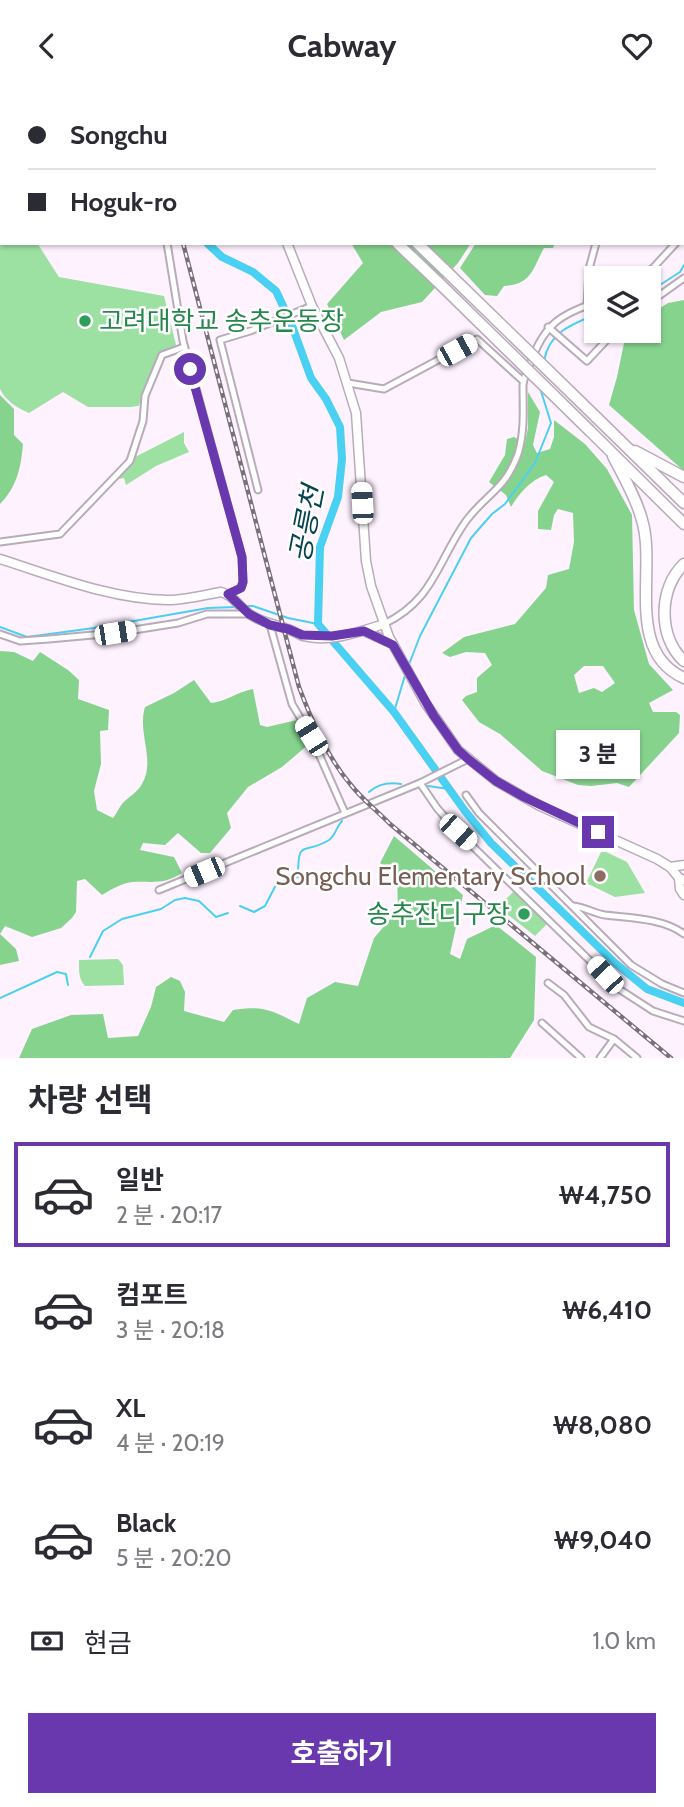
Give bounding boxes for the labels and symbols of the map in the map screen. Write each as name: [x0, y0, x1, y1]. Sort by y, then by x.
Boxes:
place label: 고려대학교 송추운동장: [99, 305, 344, 337]
marker: 고려대학교 송추운동장: [77, 313, 93, 329]
car: [434, 331, 481, 369]
route start: [174, 353, 206, 385]
water label: 공릉천: [282, 480, 331, 565]
car: [351, 481, 374, 525]
car: [93, 619, 138, 647]
car: [291, 713, 332, 759]
callout: 3 분: [556, 731, 640, 779]
car: [436, 810, 481, 854]
route end: [582, 816, 614, 848]
car: [181, 854, 228, 890]
place label: Songchu Elementary School: [275, 860, 586, 892]
marker: Songchu Elementary School: [592, 868, 608, 884]
place label: 송추잔디구장: [366, 898, 510, 930]
marker: 송추잔디구장: [516, 906, 532, 922]
car: [583, 952, 628, 998]

